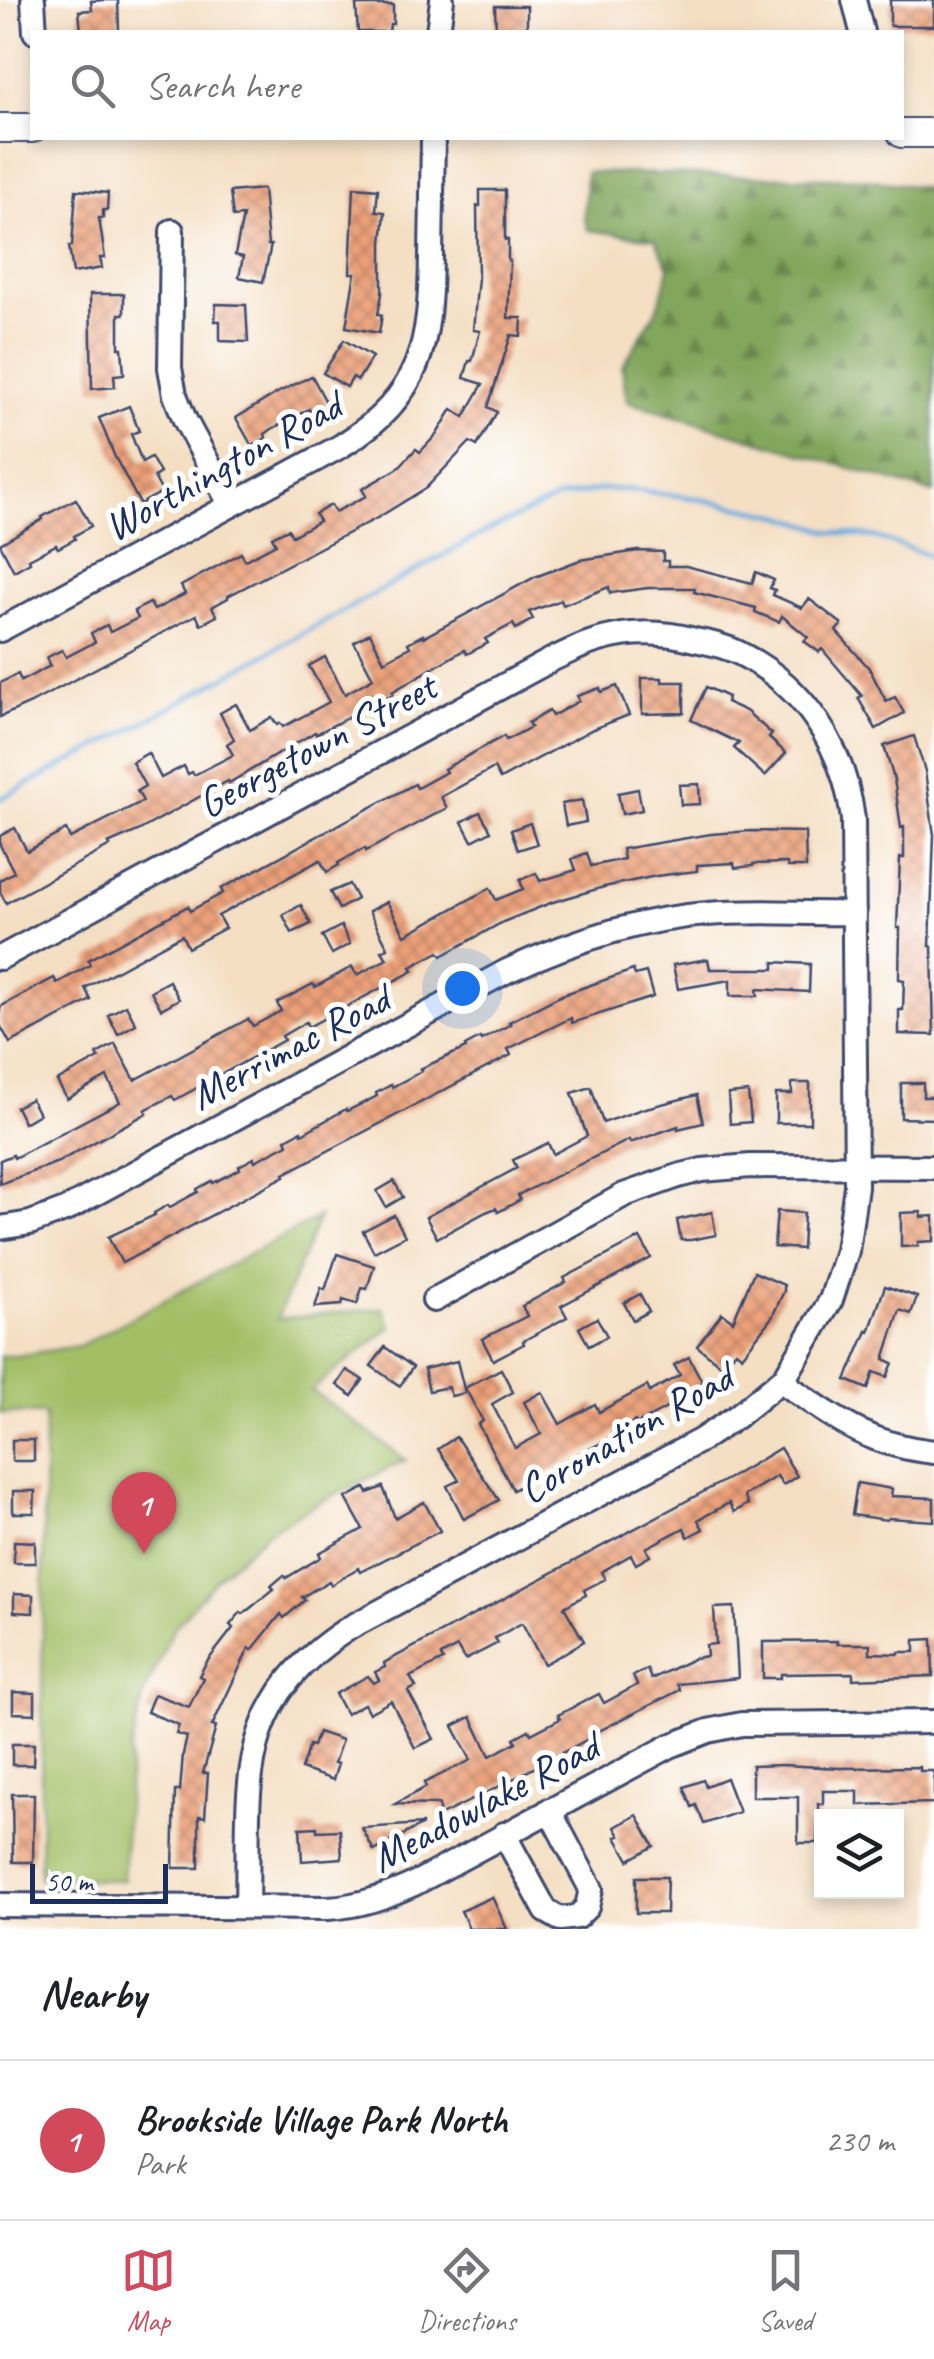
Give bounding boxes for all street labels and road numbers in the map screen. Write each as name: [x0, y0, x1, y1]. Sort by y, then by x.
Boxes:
street label: Worthington Road: [95, 376, 356, 553]
street label: Georgetown Street: [188, 658, 449, 830]
street label: Merrimac Road: [181, 970, 404, 1122]
street label: Coronation Road: [509, 1348, 748, 1516]
street label: Meadowlake Road: [362, 1717, 613, 1884]

